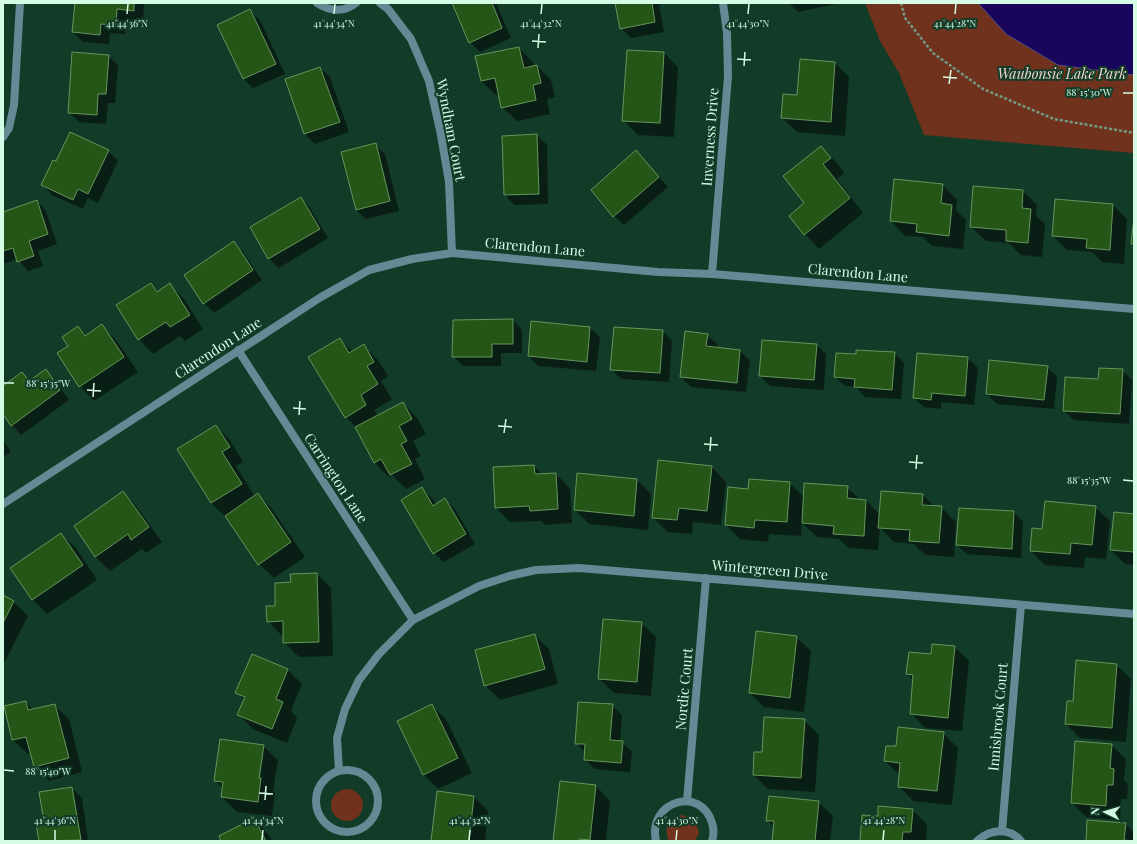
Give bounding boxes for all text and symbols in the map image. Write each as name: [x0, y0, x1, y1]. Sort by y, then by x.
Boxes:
text: 41°44'36"N: [106, 16, 148, 30]
text: 41°44'34"N: [313, 16, 355, 30]
text: 41°44'32"N: [520, 16, 562, 30]
text: 41°44'30"N: [727, 16, 769, 30]
text: 41°44'28"N: [934, 16, 976, 30]
park label: Waubonsie Lake Park: [997, 64, 1127, 83]
street label: Wyndham Court: [432, 76, 471, 184]
text: 88°15'30"W: [1066, 85, 1113, 99]
street label: Inverness Drive: [697, 87, 722, 187]
street label: Clarendon Lane: [484, 233, 586, 260]
street label: Clarendon Lane: [807, 259, 909, 286]
street label: Clarendon Lane: [170, 312, 265, 383]
text: 88°15'35"W: [26, 376, 71, 390]
street label: Carrington Lane: [300, 429, 373, 526]
text: 88°15'35"W: [1067, 473, 1112, 487]
street label: Wintergreen Drive: [710, 555, 829, 584]
street label: Nordic Court: [670, 646, 697, 731]
street label: Innisbrook Court: [983, 661, 1012, 772]
text: 88°15'40"W: [25, 764, 72, 778]
north arrow: [1085, 792, 1125, 832]
text: N: [1087, 806, 1102, 816]
text: 41°44'36"N: [34, 813, 76, 827]
text: 41°44'34"N: [242, 813, 284, 827]
text: 41°44'32"N: [449, 813, 491, 827]
text: 41°44'30"N: [656, 813, 698, 827]
text: 41°44'28"N: [863, 813, 905, 827]

